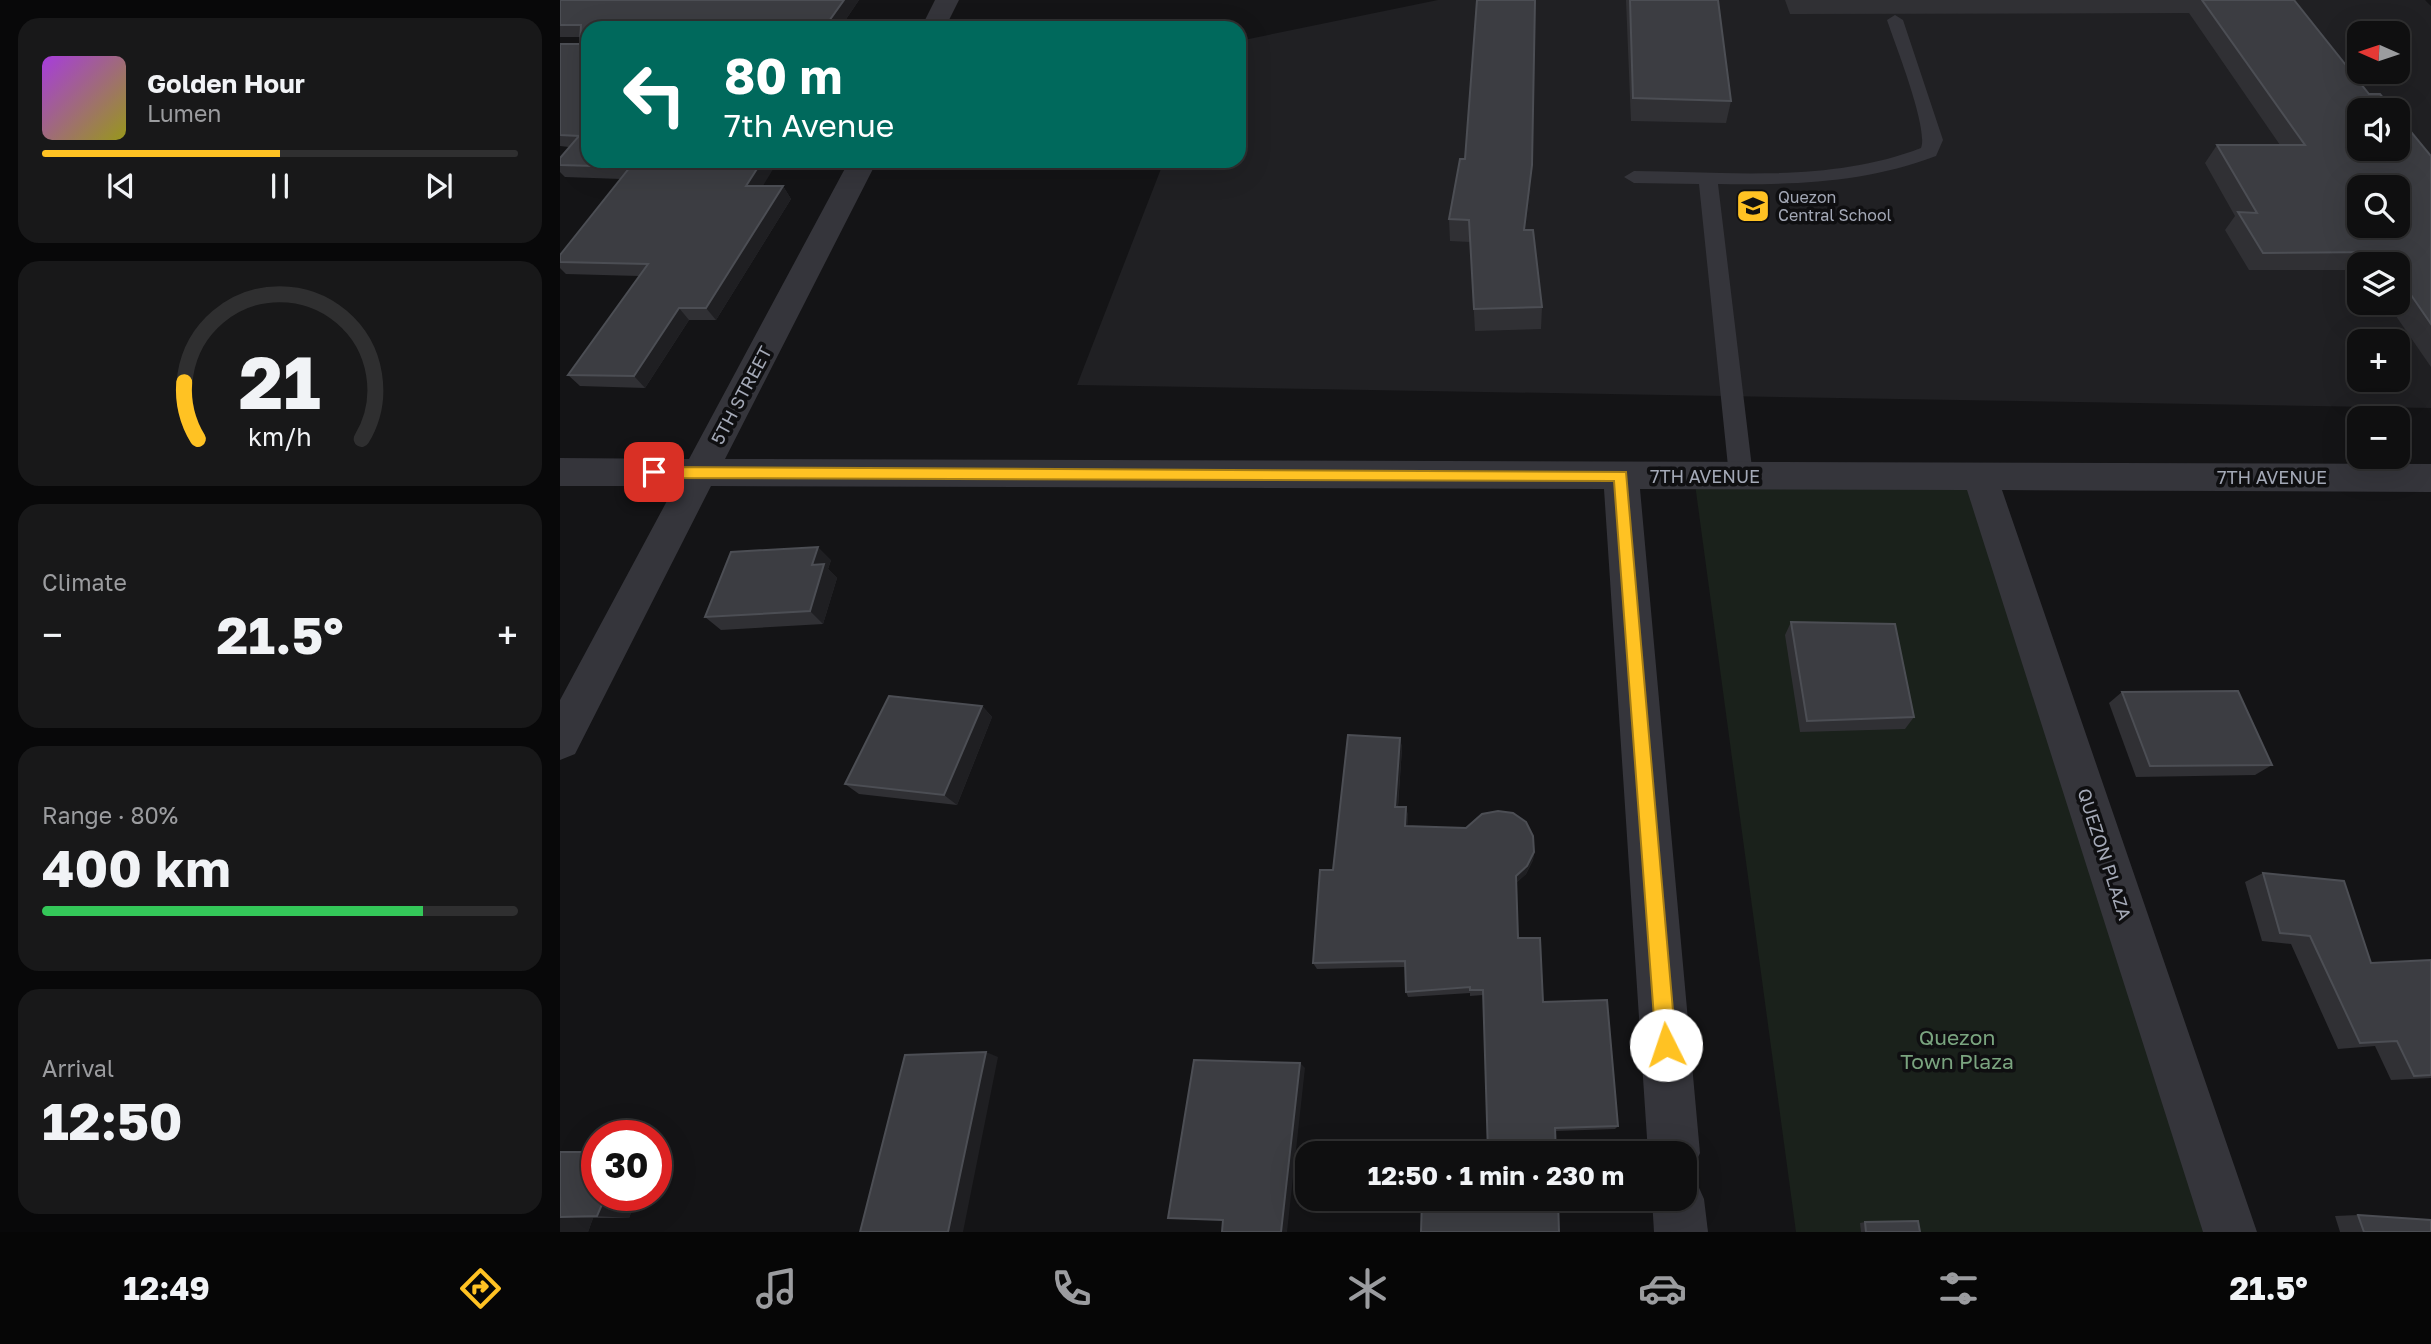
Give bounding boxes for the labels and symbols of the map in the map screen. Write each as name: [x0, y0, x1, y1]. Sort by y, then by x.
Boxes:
north arrow: [2347, 21, 2410, 84]
school or university icon: Quezon Central School: [1734, 187, 1772, 225]
place label: Quezon Central School: [1778, 187, 1892, 225]
street label: 5TH STREET: [706, 342, 776, 448]
pin: [624, 442, 684, 502]
street label: 7TH AVENUE: [1650, 465, 1760, 487]
street label: 7TH AVENUE: [2217, 466, 2327, 488]
street label: QUEZON PLAZA: [2073, 785, 2137, 923]
position arrow: [1629, 1008, 1703, 1082]
park label: Quezon Town Plaza: [1900, 1024, 2014, 1074]
speed limit sign: 30: [581, 1120, 672, 1211]

